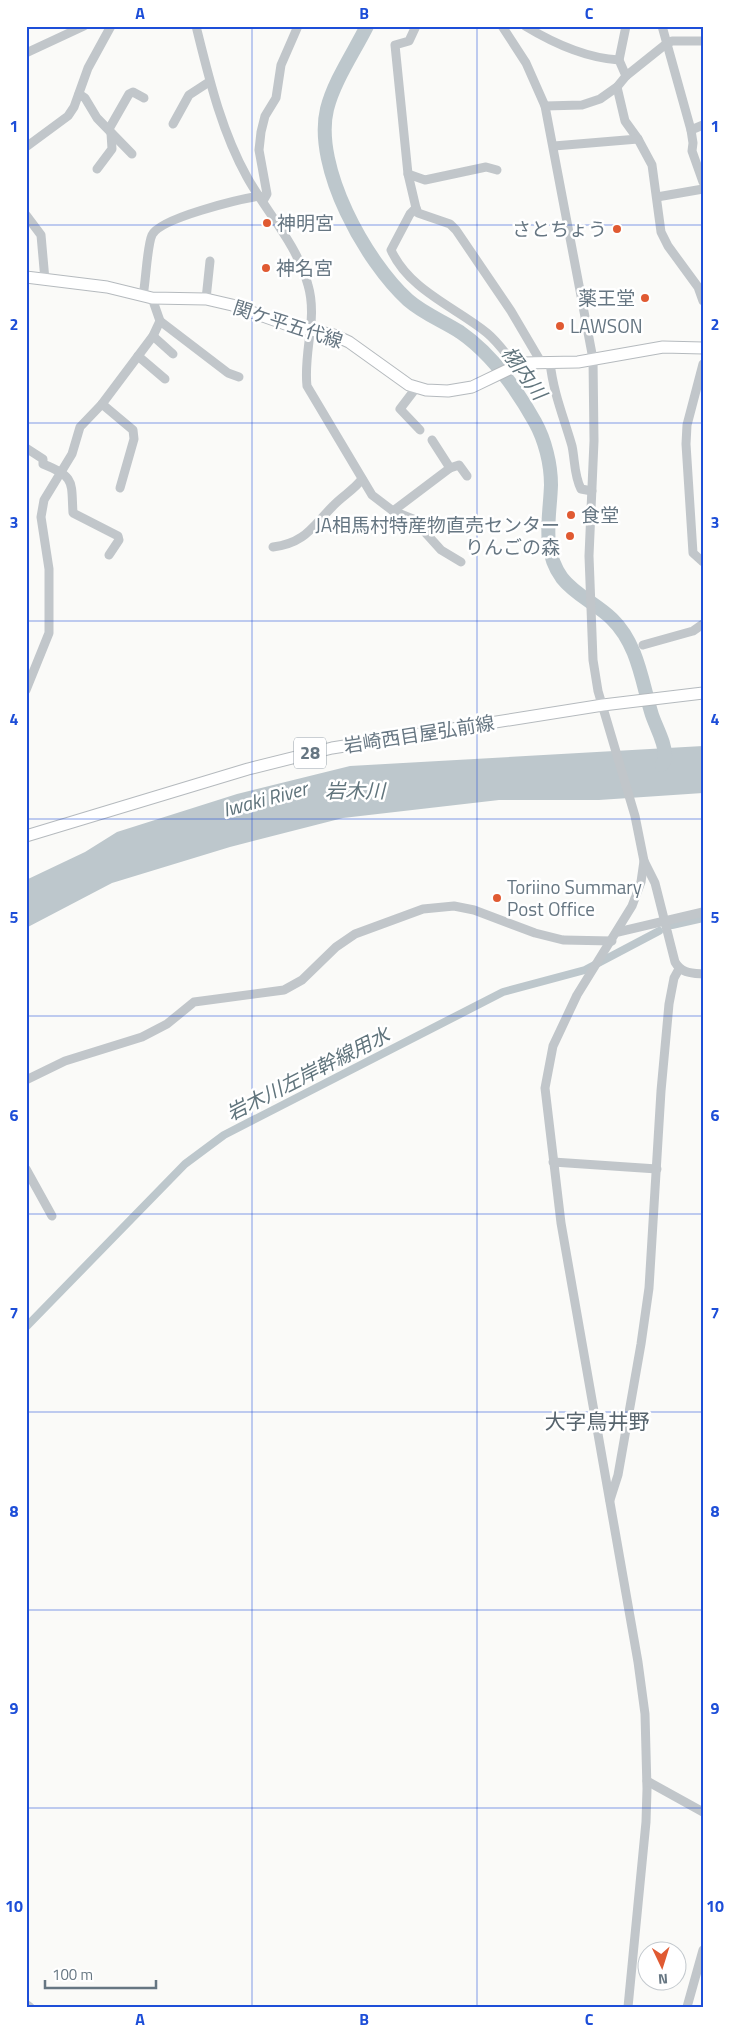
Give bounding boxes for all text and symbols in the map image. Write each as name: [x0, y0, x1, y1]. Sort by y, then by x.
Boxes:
text: A: [135, 1, 145, 25]
text: B: [359, 1, 369, 25]
text: C: [585, 1, 594, 25]
text: 1: [10, 114, 18, 138]
text: 1: [711, 114, 719, 138]
place label: 神明宮: [277, 208, 334, 237]
place label: さとちょう: [512, 214, 607, 243]
marker: 神明宮: [261, 217, 273, 229]
marker: さとちょう: [611, 223, 623, 235]
place label: 神名宮: [276, 253, 333, 282]
marker: 神名宮: [260, 262, 272, 274]
place label: 薬王堂: [578, 283, 635, 312]
street label: 関ケ平五代線: [229, 292, 347, 355]
marker: 薬王堂: [639, 292, 651, 304]
place label: LAWSON: [570, 311, 643, 340]
text: 2: [10, 312, 18, 336]
text: 2: [711, 312, 719, 336]
marker: LAWSON: [554, 320, 566, 332]
water label: 栩内川: [494, 339, 556, 408]
place label: 食堂: [581, 500, 619, 529]
marker: 食堂: [565, 509, 577, 521]
text: 3: [10, 510, 18, 534]
place label: JA相馬村特産物直売センター りんごの森: [315, 510, 560, 561]
text: 3: [711, 510, 719, 534]
marker: JA相馬村特産物直売センター りんごの森: [564, 530, 576, 542]
text: 4: [10, 707, 19, 731]
street label: 岩崎西目屋弘前線: [342, 707, 496, 760]
text: 4: [711, 707, 720, 731]
road number: 28: [294, 738, 326, 768]
water label: Iwaki River: [219, 772, 313, 825]
water label: 岩木川: [325, 775, 387, 806]
place label: Toriino Summary Post Office: [507, 872, 642, 923]
marker: Toriino Summary Post Office: [491, 892, 503, 904]
text: 5: [10, 905, 19, 929]
text: 5: [711, 905, 720, 929]
water label: 岩木川左岸幹線用水: [221, 1018, 397, 1128]
text: 6: [10, 1103, 19, 1127]
text: 6: [711, 1103, 720, 1127]
text: 7: [10, 1301, 18, 1325]
text: 7: [711, 1301, 719, 1325]
district label: 大字鳥井野: [545, 1405, 650, 1437]
text: 8: [10, 1499, 19, 1523]
text: 8: [711, 1499, 720, 1523]
text: 9: [10, 1696, 19, 1720]
text: 9: [711, 1696, 720, 1720]
text: 10: [5, 1894, 23, 1918]
text: 10: [706, 1894, 724, 1918]
north arrow: [636, 1940, 686, 1990]
scale bar: [45, 1958, 156, 1990]
text: 100 m: [52, 1963, 93, 1986]
text: N: [657, 1969, 669, 1990]
text: A: [135, 2007, 145, 2031]
text: B: [359, 2007, 369, 2031]
text: C: [585, 2007, 594, 2031]

